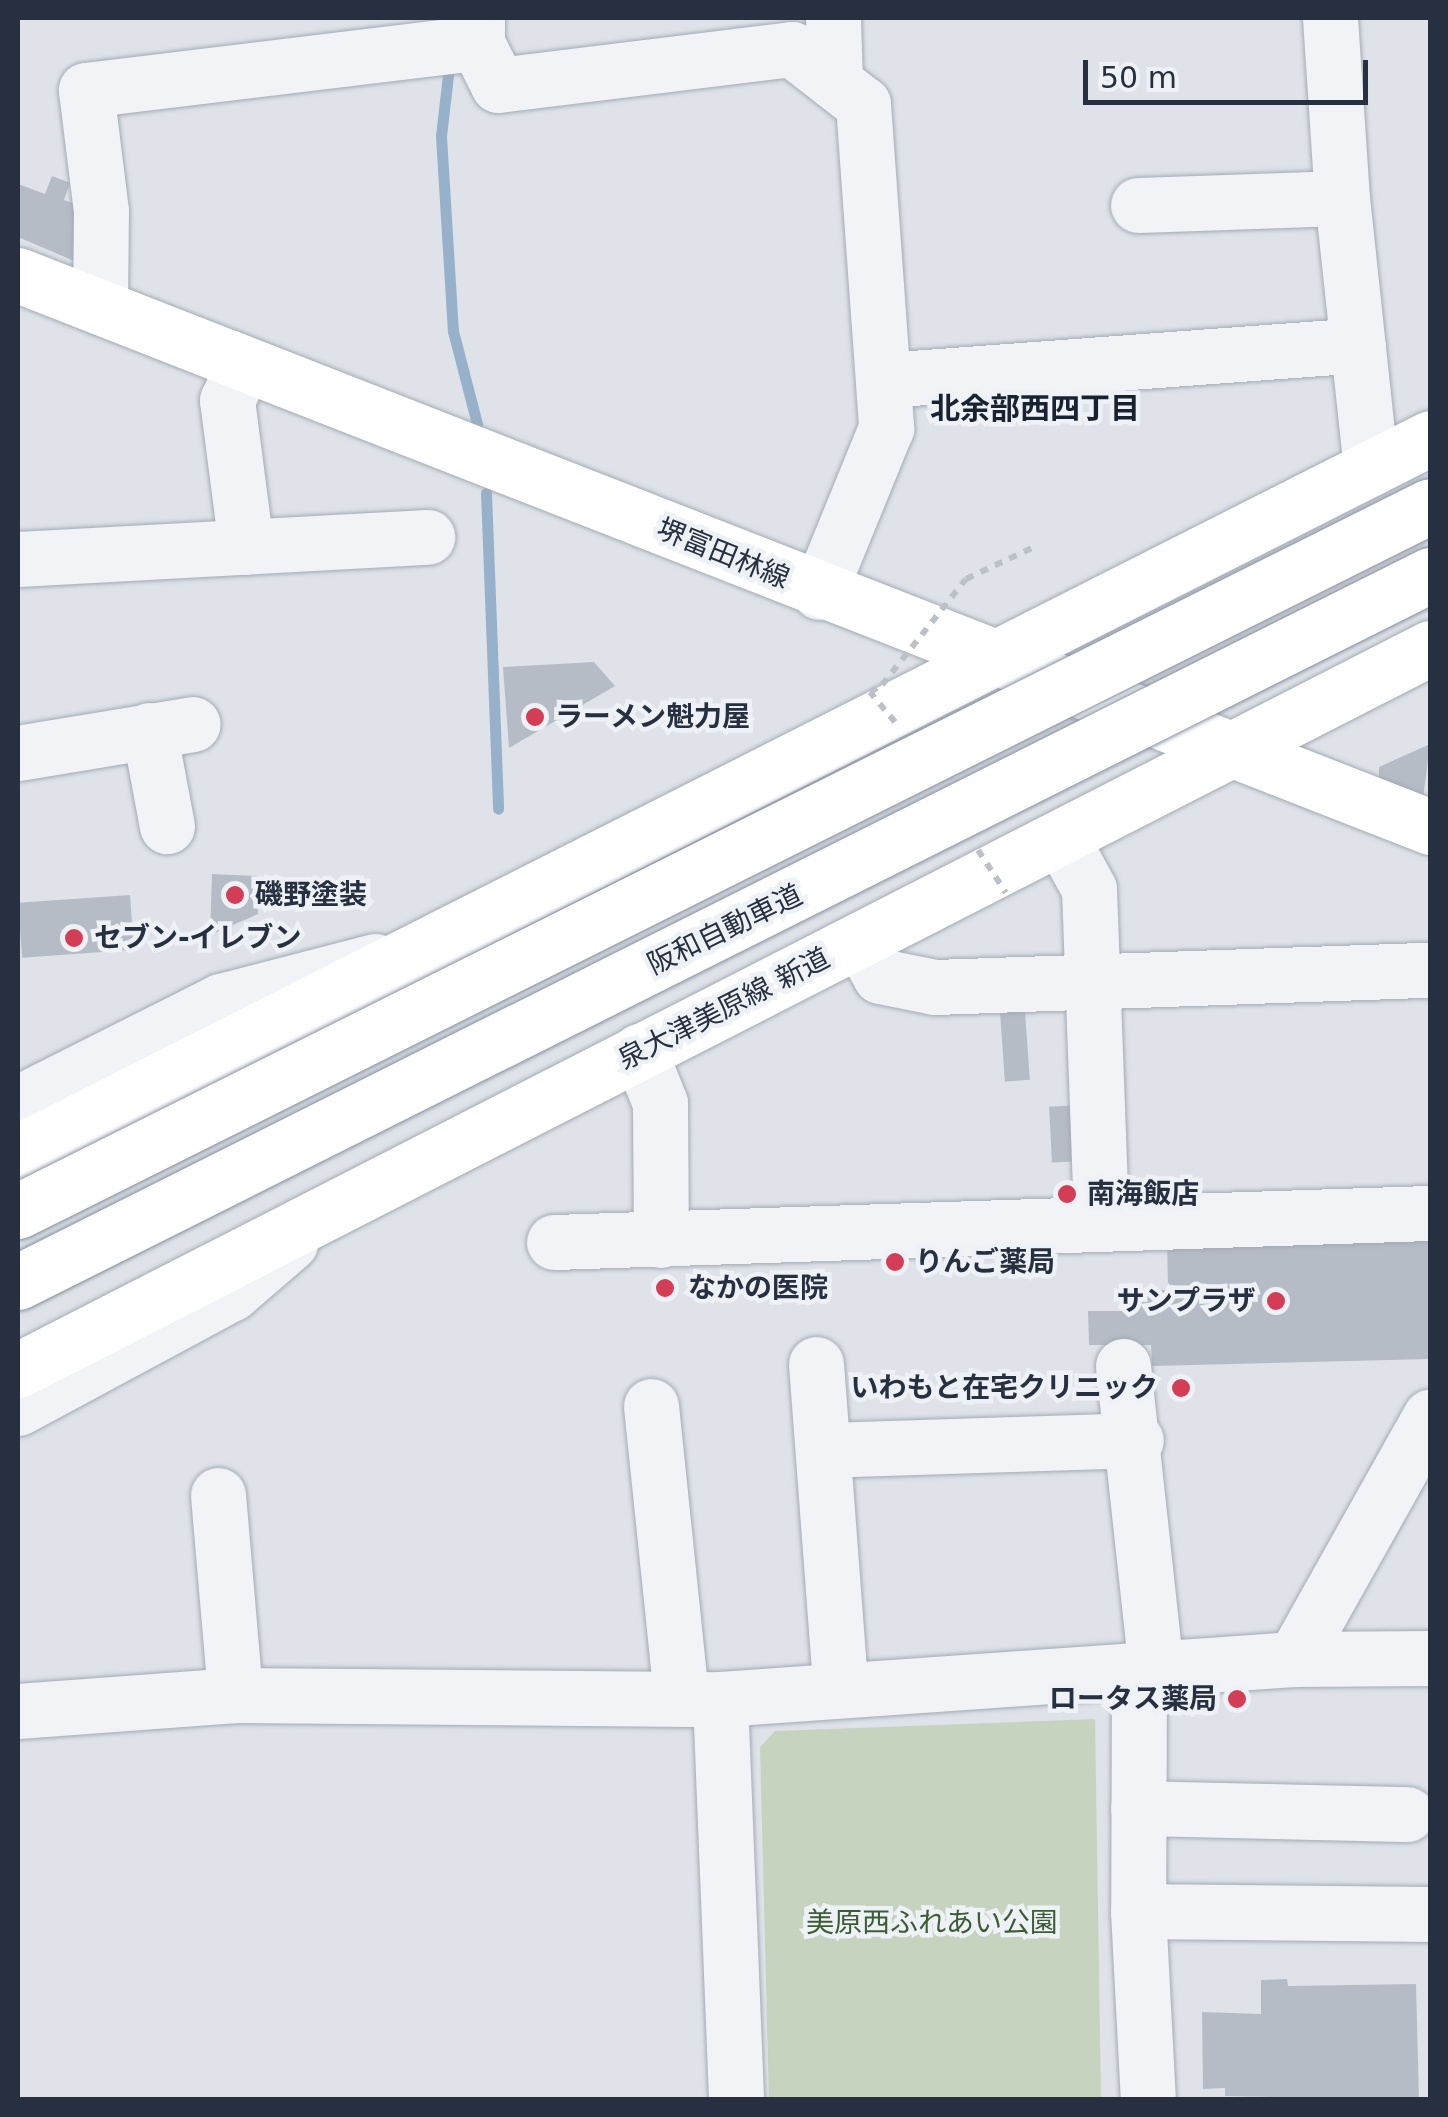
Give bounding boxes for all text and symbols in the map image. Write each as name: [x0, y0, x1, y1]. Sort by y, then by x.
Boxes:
scale bar: [1088, 40, 1373, 102]
text: 50 m: [1100, 60, 1177, 95]
district label: 北余部西四丁目: [930, 391, 1140, 427]
street label: 堺富田林線: [652, 512, 794, 596]
place label: ラーメン魁力屋: [555, 700, 751, 734]
marker: ラーメン魁力屋: [524, 706, 546, 728]
place label: 磯野塗装: [255, 878, 367, 912]
street label: 阪和自動車道: [642, 878, 808, 982]
marker: 磯野塗装: [224, 884, 246, 906]
place label: セブン-イレブン: [94, 921, 302, 955]
marker: セブン-イレブン: [63, 927, 85, 949]
street label: 泉大津美原線 新道: [613, 941, 835, 1077]
place label: 南海飯店: [1087, 1177, 1199, 1211]
marker: 南海飯店: [1056, 1183, 1078, 1205]
place label: りんご薬局: [915, 1245, 1055, 1279]
marker: りんご薬局: [884, 1251, 906, 1273]
place label: なかの医院: [688, 1271, 828, 1305]
marker: なかの医院: [652, 1275, 678, 1301]
place label: サンプラザ: [1116, 1284, 1256, 1318]
marker: サンプラザ: [1265, 1290, 1287, 1312]
place label: いわもと在宅クリニック: [850, 1371, 1158, 1405]
marker: いわもと在宅クリニック: [1168, 1375, 1194, 1401]
place label: ロータス薬局: [1049, 1682, 1217, 1716]
marker: ロータス薬局: [1226, 1688, 1248, 1710]
park label: 美原西ふれあい公園: [806, 1906, 1058, 1940]

